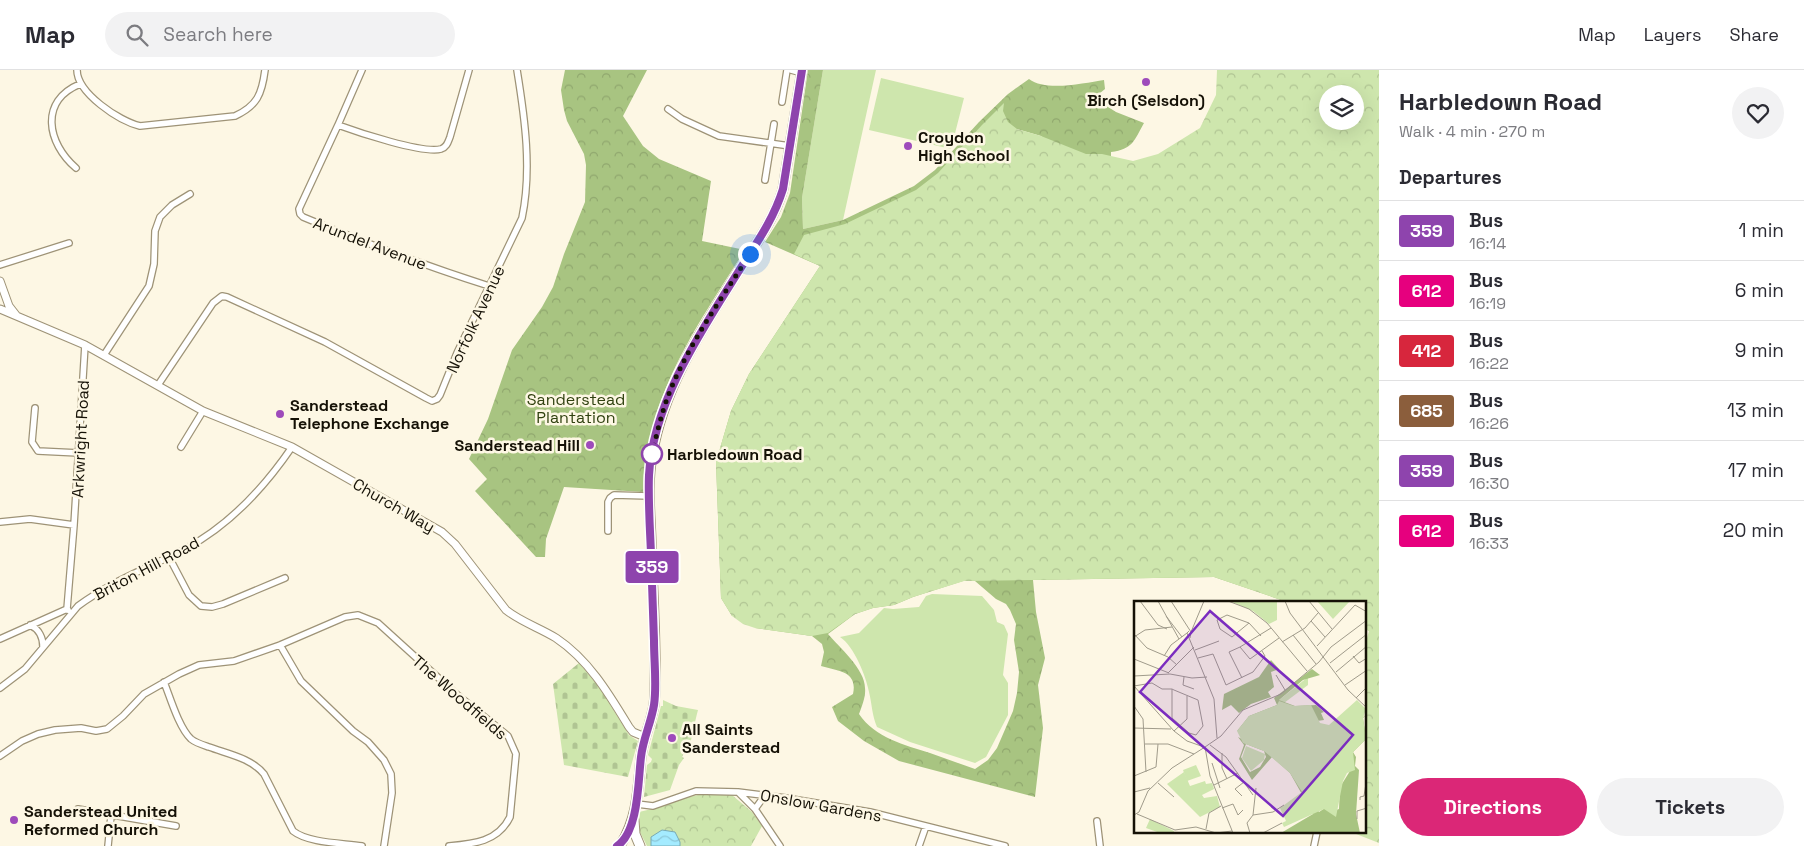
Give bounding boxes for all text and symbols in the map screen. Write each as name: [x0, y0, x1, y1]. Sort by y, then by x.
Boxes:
search box: [105, 12, 455, 57]
text: Map: [25, 19, 75, 50]
icon: search: [123, 21, 151, 49]
text: Search here: [163, 22, 273, 47]
text: Map: [1578, 23, 1616, 46]
text: Layers: [1644, 23, 1701, 46]
text: Share: [1729, 23, 1779, 46]
marker: Birch (Selsdon): [1140, 76, 1152, 88]
map controls: [1319, 85, 1364, 130]
button: layers: [1319, 85, 1364, 130]
text: Harbledown Road: [1399, 86, 1602, 117]
button: heart: [1732, 87, 1784, 139]
place label: Birch (Selsdon): [1087, 90, 1205, 111]
text: Walk · 4 min · 270 m: [1399, 121, 1545, 142]
place label: Croydon High School: [918, 127, 1010, 166]
marker: Croydon High School: [902, 140, 914, 152]
text: Departures: [1399, 165, 1502, 190]
text: Bus: [1469, 208, 1503, 233]
street label: Arundel Avenue: [310, 212, 430, 275]
text: 1 min: [1739, 218, 1784, 243]
text: 359: [1410, 219, 1443, 242]
text: 16:14: [1469, 233, 1506, 254]
your location: [738, 242, 763, 267]
street label: Norfolk Avenue: [441, 262, 509, 376]
text: Bus: [1469, 268, 1503, 293]
text: 6 min: [1735, 278, 1784, 303]
text: 612: [1412, 279, 1441, 302]
text: 16:19: [1469, 293, 1506, 314]
text: Bus: [1469, 328, 1503, 353]
text: 9 min: [1735, 338, 1784, 363]
text: 412: [1412, 339, 1441, 362]
text: 16:22: [1469, 353, 1509, 374]
street label: Arkwright Road: [67, 380, 94, 499]
text: Bus: [1469, 388, 1503, 413]
park label: Sanderstead Plantation: [527, 389, 625, 428]
place label: Sanderstead Telephone Exchange: [290, 395, 449, 434]
text: 13 min: [1727, 398, 1784, 423]
text: 685: [1410, 399, 1443, 422]
marker: Sanderstead Telephone Exchange: [274, 408, 286, 420]
text: 16:26: [1469, 413, 1509, 434]
place label: Sanderstead Hill: [455, 435, 580, 456]
marker: Sanderstead Hill: [584, 439, 596, 451]
marker: Harbledown Road: [641, 443, 663, 465]
place label: Harbledown Road: [667, 444, 802, 465]
text: Bus: [1469, 448, 1503, 473]
text: 17 min: [1728, 458, 1784, 483]
text: 359: [1410, 459, 1443, 482]
street label: Church Way: [349, 473, 439, 537]
text: 16:30: [1469, 473, 1509, 494]
text: Bus: [1469, 508, 1503, 533]
text: 20 min: [1723, 518, 1784, 543]
text: 612: [1412, 519, 1441, 542]
street label: Briton Hill Road: [90, 532, 203, 605]
text: 16:33: [1469, 533, 1509, 554]
line badge: 359: [623, 551, 681, 583]
text: 359: [636, 555, 668, 578]
inset map: [1134, 601, 1366, 834]
street label: The Woodfields: [408, 650, 512, 744]
place label: All Saints Sanderstead: [682, 719, 780, 758]
marker: All Saints Sanderstead: [666, 732, 678, 744]
button: Directions: [1399, 778, 1587, 836]
button: Tickets: [1597, 778, 1784, 836]
street label: Onslow Gardens: [759, 784, 883, 827]
place label: Sanderstead United Reformed Church: [24, 801, 178, 840]
marker: Sanderstead United Reformed Church: [8, 814, 20, 826]

